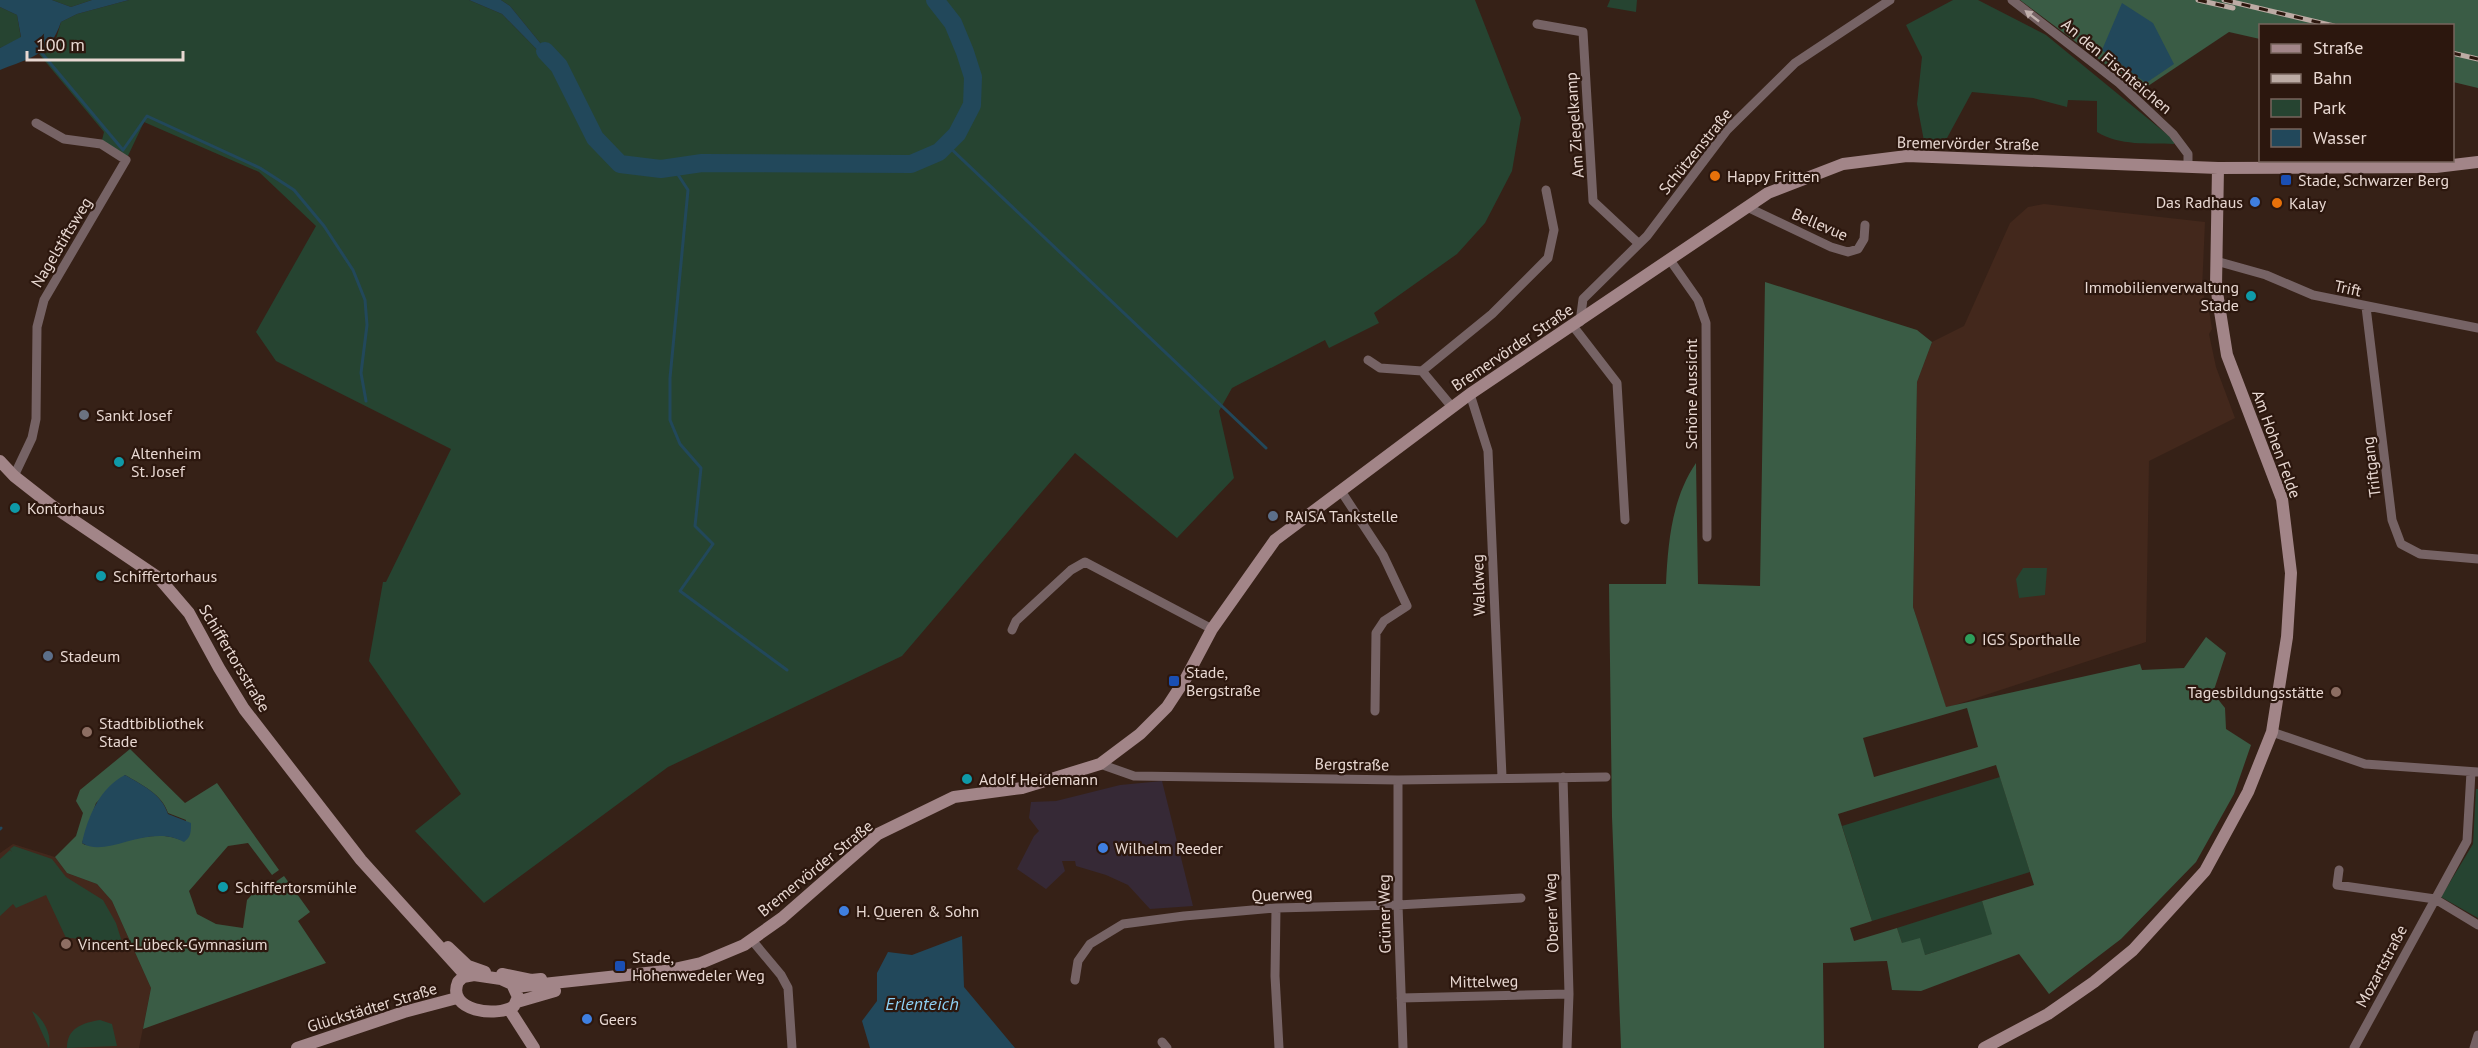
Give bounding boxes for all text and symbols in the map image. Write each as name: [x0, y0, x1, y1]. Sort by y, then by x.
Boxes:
one-way arrow: [2024, 9, 2040, 22]
street label: An den Fischteichen: [2058, 14, 2176, 118]
scale bar: [27, 24, 183, 62]
legend: [2259, 24, 2454, 162]
text: 100 m: [36, 33, 85, 56]
text: Straße: [2313, 36, 2364, 59]
text: Bahn: [2313, 66, 2352, 89]
street label: Am Ziegelkamp: [1560, 71, 1588, 179]
text: Park: [2313, 96, 2346, 119]
street label: Schützenstraße: [1654, 104, 1736, 198]
text: Wasser: [2313, 126, 2367, 149]
street label: Bremervörder Straße: [1897, 132, 2039, 154]
place label: Happy Fritten: [1727, 166, 1820, 186]
marker: Happy Fritten: [1708, 169, 1722, 183]
place label: Stade, Schwarzer Berg: [2298, 170, 2449, 190]
marker: Stade, Schwarzer Berg: [2279, 173, 2293, 187]
place label: Das Radhaus: [2156, 192, 2243, 212]
street label: Nagelstiftsweg: [26, 193, 96, 291]
place label: Kalay: [2289, 193, 2327, 213]
marker: Das Radhaus: [2248, 195, 2262, 209]
marker: Kalay: [2270, 196, 2284, 210]
street label: Bellevue: [1789, 203, 1851, 245]
street label: Trift: [2333, 275, 2364, 301]
place label: Immobilienverwaltung Stade: [2084, 277, 2239, 315]
marker: Immobilienverwaltung Stade: [2244, 289, 2258, 303]
street label: Bremervörder Straße: [1447, 299, 1577, 395]
street label: Schöne Aussicht: [1681, 338, 1701, 449]
street label: Am Hohen Felde: [2248, 387, 2306, 501]
place label: Sankt Josef: [96, 405, 173, 425]
marker: Sankt Josef: [77, 408, 91, 422]
street label: Triftgang: [2357, 436, 2385, 498]
place label: Altenheim St. Josef: [131, 443, 201, 481]
marker: Altenheim St. Josef: [112, 455, 126, 469]
place label: Kontorhaus: [27, 498, 105, 518]
marker: Kontorhaus: [8, 501, 22, 515]
place label: RAISA Tankstelle: [1285, 506, 1398, 526]
marker: RAISA Tankstelle: [1266, 509, 1280, 523]
street label: Waldweg: [1467, 554, 1489, 616]
place label: Schiffertorhaus: [113, 566, 217, 586]
marker: Schiffertorhaus: [94, 569, 108, 583]
street label: Schiffertorsstraße: [195, 601, 275, 715]
place label: IGS Sporthalle: [1982, 629, 2080, 649]
marker: IGS Sporthalle: [1963, 632, 1977, 646]
place label: Stadeum: [60, 646, 120, 666]
marker: Stadeum: [41, 649, 55, 663]
place label: Stade, Bergstraße: [1186, 662, 1261, 700]
marker: Stade, Bergstraße: [1167, 674, 1181, 688]
place label: Tagesbildungsstätte: [2188, 682, 2324, 702]
marker: Tagesbildungsstätte: [2329, 685, 2343, 699]
place label: Stadtbibliothek Stade: [99, 713, 204, 751]
marker: Stadtbibliothek Stade: [80, 725, 94, 739]
street label: Bergstraße: [1315, 753, 1389, 775]
place label: Adolf Heidemann: [979, 769, 1098, 789]
marker: Adolf Heidemann: [960, 772, 974, 786]
street label: Bremervörder Straße: [753, 815, 877, 921]
place label: Wilhelm Reeder: [1115, 838, 1224, 858]
marker: Wilhelm Reeder: [1096, 841, 1110, 855]
street label: Oberer Weg: [1540, 873, 1562, 953]
street label: Grüner Weg: [1373, 874, 1395, 954]
place label: Schiffertorsmühle: [235, 877, 357, 897]
marker: Schiffertorsmühle: [216, 880, 230, 894]
street label: Querweg: [1251, 882, 1313, 906]
place label: H. Queren & Sohn: [856, 901, 979, 921]
marker: H. Queren & Sohn: [837, 904, 851, 918]
street label: Mozartstraße: [2351, 921, 2411, 1011]
place label: Vincent-Lübeck-Gymnasium: [77, 934, 268, 954]
marker: Vincent-Lübeck-Gymnasium: [59, 937, 73, 951]
place label: Stade, Hohenwedeler Weg: [632, 947, 765, 985]
marker: Stade, Hohenwedeler Weg: [613, 959, 627, 973]
street label: Mittelweg: [1450, 970, 1518, 992]
street label: Glückstädter Straße: [305, 978, 439, 1036]
water label: Erlenteich: [885, 992, 959, 1015]
place label: Geers: [599, 1009, 637, 1029]
marker: Geers: [580, 1012, 594, 1026]

